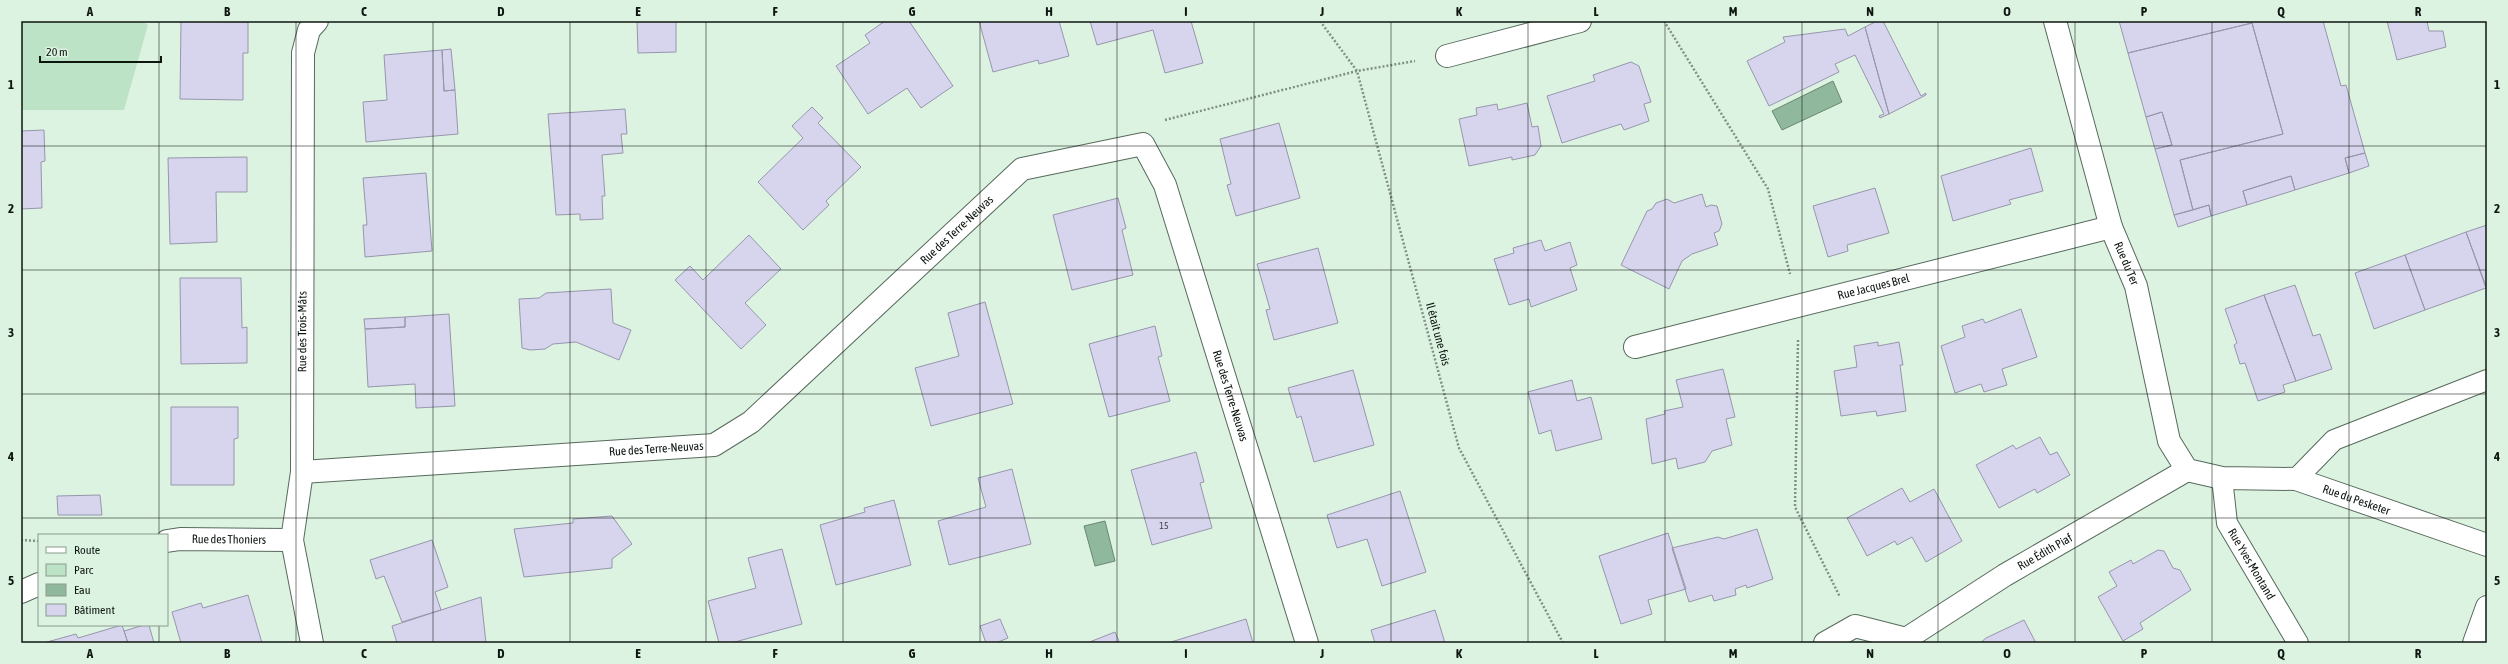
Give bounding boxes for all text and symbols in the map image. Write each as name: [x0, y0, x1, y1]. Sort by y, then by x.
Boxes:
text: A: [86, 4, 94, 19]
text: B: [224, 4, 231, 19]
text: C: [361, 4, 367, 19]
text: D: [497, 4, 505, 19]
text: E: [635, 4, 641, 19]
text: F: [772, 4, 778, 19]
text: G: [909, 4, 916, 19]
text: H: [1045, 4, 1053, 19]
text: I: [1184, 4, 1188, 19]
text: J: [1319, 4, 1324, 19]
text: K: [1456, 4, 1463, 19]
text: L: [1593, 4, 1599, 19]
text: M: [1729, 4, 1738, 19]
text: N: [1866, 4, 1874, 19]
text: O: [2003, 4, 2011, 19]
text: P: [2141, 4, 2148, 19]
text: Q: [2277, 4, 2285, 19]
text: R: [2415, 4, 2422, 19]
scale bar: [40, 38, 161, 64]
text: 20 m: [46, 45, 68, 59]
text: 1: [8, 77, 14, 92]
text: 1: [2494, 77, 2500, 92]
street label: Rue des Terre-Neuvas: [917, 192, 996, 267]
text: 2: [8, 201, 14, 216]
text: 2: [2494, 201, 2500, 216]
street label: Rue du Ter: [2111, 240, 2142, 288]
street label: Rue Jacques Brel: [1836, 271, 1912, 303]
street label: Rue des Trois-Mâts: [295, 291, 309, 372]
street label: Il était une fois: [1423, 301, 1453, 367]
text: 3: [8, 325, 14, 340]
text: 3: [2494, 325, 2500, 340]
street label: Rue des Terre-Neuvas: [1210, 349, 1251, 443]
street label: Rue des Terre-Neuvas: [609, 439, 704, 459]
text: 4: [7, 449, 14, 464]
text: 4: [2493, 449, 2500, 464]
street label: Rue du Pesketer: [2321, 482, 2392, 518]
house number: 15: [1159, 520, 1169, 531]
street label: Rue Yves Montand: [2225, 526, 2278, 602]
street label: Rue Édith Piaf: [2015, 530, 2075, 573]
street label: Rue des Thoniers: [192, 532, 266, 547]
legend: [38, 534, 168, 626]
text: Route: [74, 543, 100, 557]
text: Parc: [74, 563, 94, 577]
text: 5: [8, 573, 14, 588]
text: 5: [2494, 573, 2500, 588]
text: Eau: [74, 583, 91, 597]
text: Bâtiment: [74, 603, 115, 617]
text: A: [86, 646, 94, 661]
text: B: [224, 646, 231, 661]
text: C: [361, 646, 367, 661]
text: D: [497, 646, 505, 661]
text: E: [635, 646, 641, 661]
text: F: [772, 646, 778, 661]
text: G: [909, 646, 916, 661]
text: H: [1045, 646, 1053, 661]
text: I: [1184, 646, 1188, 661]
text: J: [1319, 646, 1324, 661]
text: K: [1456, 646, 1463, 661]
text: L: [1593, 646, 1599, 661]
text: M: [1729, 646, 1738, 661]
text: N: [1866, 646, 1874, 661]
text: O: [2003, 646, 2011, 661]
text: P: [2141, 646, 2148, 661]
text: Q: [2277, 646, 2285, 661]
text: R: [2415, 646, 2422, 661]

